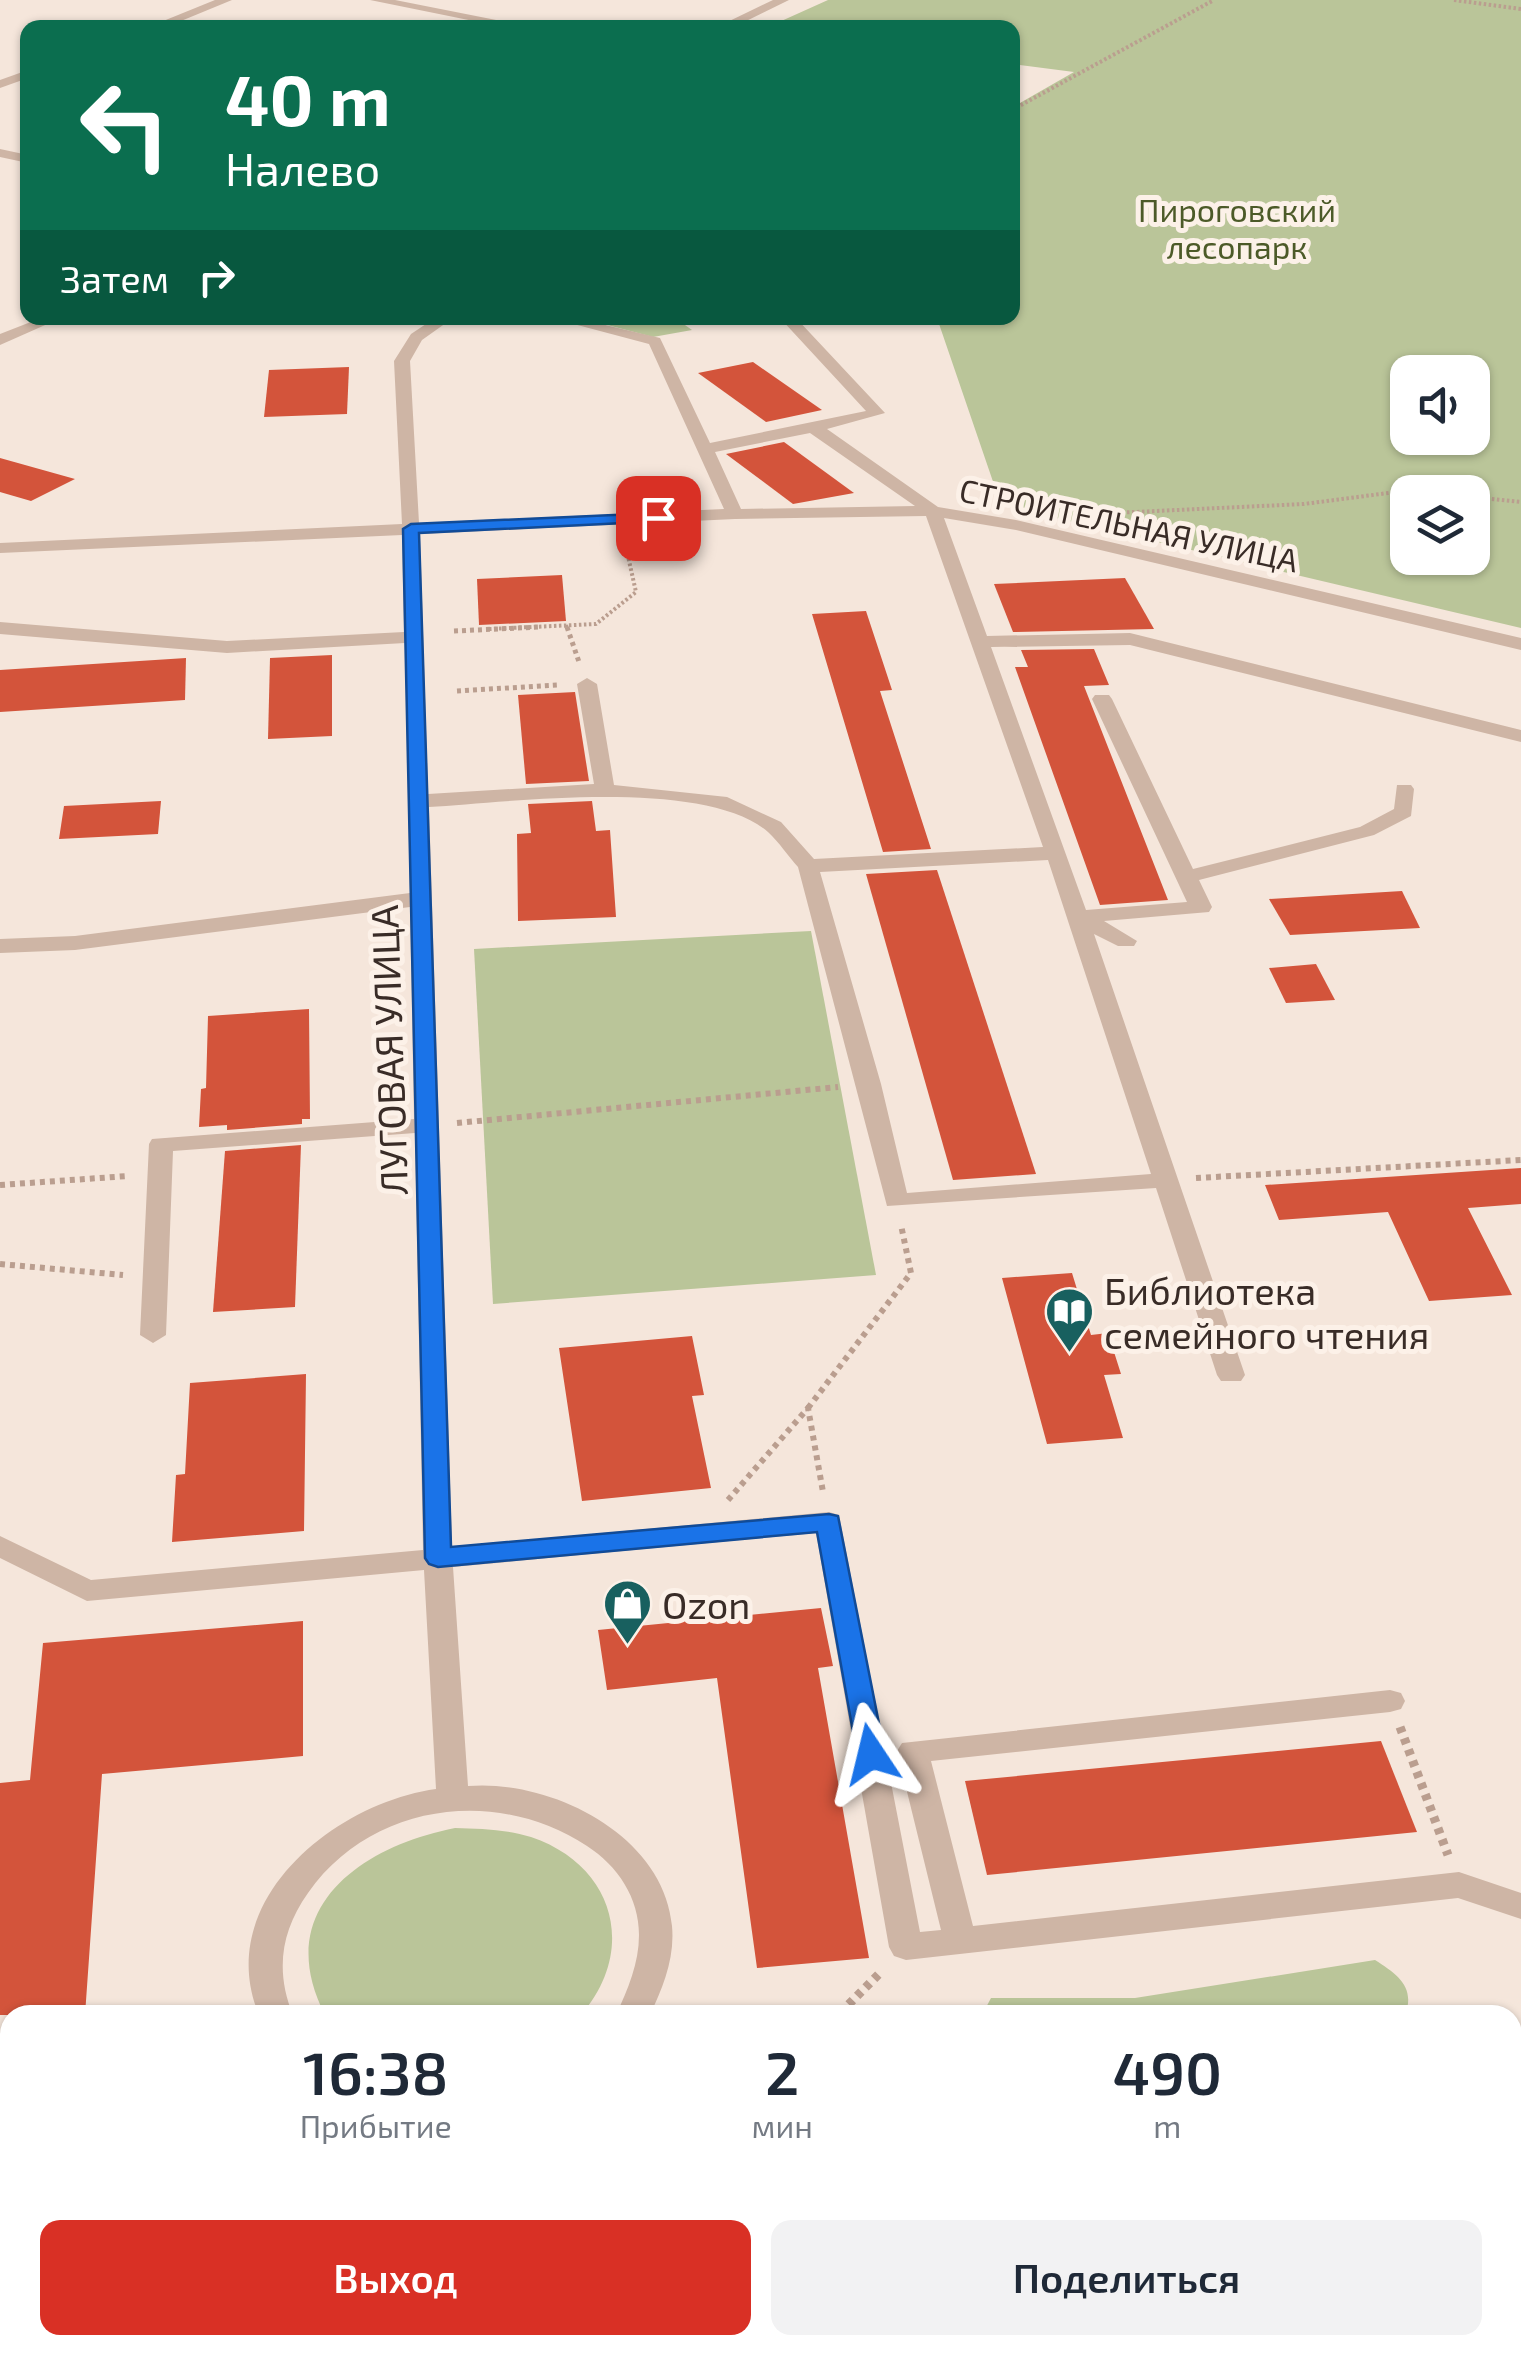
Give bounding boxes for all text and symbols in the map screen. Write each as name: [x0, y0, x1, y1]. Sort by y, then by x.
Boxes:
text: 40 m: [225, 56, 391, 140]
icon: left: [60, 60, 190, 190]
text: Налево: [225, 141, 380, 195]
park label: Пироговский лесопарк: [1138, 190, 1336, 265]
icon: right: [189, 250, 244, 305]
text: Затем: [60, 255, 169, 301]
map controls: [1390, 355, 1490, 575]
button: sound: [1390, 355, 1490, 455]
street label: СТРОИТЕЛЬНАЯ УЛИЦА: [956, 470, 1302, 578]
button: layers: [1390, 475, 1490, 575]
pin: [616, 476, 701, 561]
icon: arrive: [631, 491, 686, 546]
street label: ЛУГОВАЯ УЛИЦА: [360, 904, 416, 1196]
place label: Библиотека семейного чтения: [1104, 1267, 1429, 1357]
library icon: Библиотека семейного чтения: [1043, 1286, 1095, 1354]
shop icon: Ozon: [601, 1578, 653, 1646]
place label: Ozon: [662, 1581, 750, 1627]
position arrow: [819, 1702, 923, 1806]
text: 16:38: [303, 2035, 449, 2107]
text: 2: [765, 2035, 799, 2107]
text: 490: [1113, 2035, 1222, 2107]
text: Прибытие: [300, 2106, 452, 2144]
text: мин: [751, 2106, 813, 2144]
text: m: [1153, 2106, 1181, 2144]
button: Выход: [40, 2220, 751, 2335]
button: Поделиться: [771, 2220, 1482, 2335]

